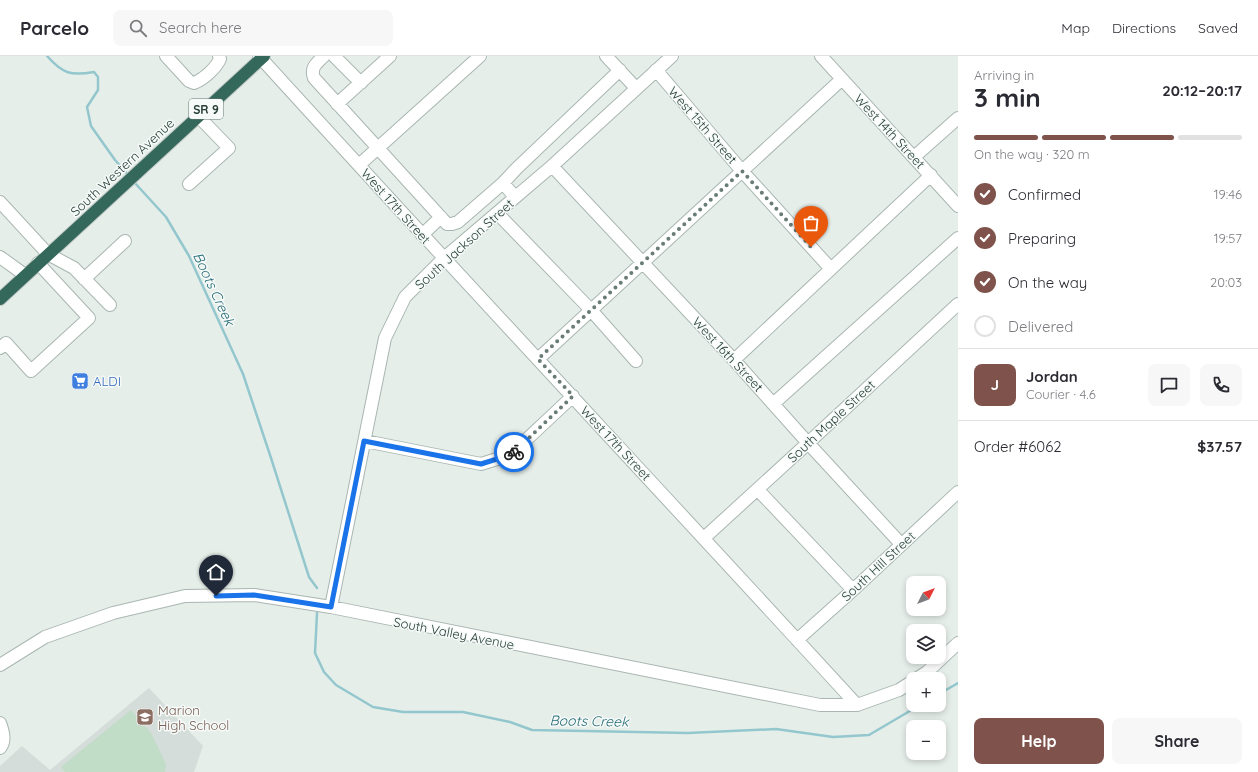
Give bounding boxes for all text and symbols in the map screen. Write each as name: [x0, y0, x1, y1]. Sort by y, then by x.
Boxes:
search box: [113, 10, 393, 46]
text: Parcelo: [20, 16, 89, 40]
icon: search: [127, 17, 149, 39]
text: Search here: [159, 18, 242, 37]
text: Map: [1061, 19, 1090, 37]
text: Directions: [1112, 19, 1176, 37]
text: Saved: [1198, 19, 1238, 37]
text: Arriving in: [974, 67, 1034, 83]
text: 3 min: [974, 81, 1041, 114]
text: 20:12–20:17: [1162, 81, 1242, 100]
street label: West 15th Street: [665, 83, 741, 167]
street label: West 14th Street: [851, 90, 929, 172]
road number: SR 9: [189, 99, 223, 119]
street label: South Western Avenue: [67, 115, 177, 219]
text: On the way · 320 m: [974, 146, 1090, 162]
street label: West 17th Street: [358, 165, 434, 247]
icon: check: [974, 183, 996, 205]
text: Confirmed: [1008, 185, 1081, 204]
text: 19:46: [1214, 186, 1242, 202]
street label: South Jackson Street: [411, 195, 517, 293]
pin: [794, 206, 828, 247]
icon: bag: [800, 212, 822, 234]
icon: check: [974, 227, 996, 249]
text: Preparing: [1008, 229, 1076, 248]
text: 19:57: [1214, 230, 1242, 246]
water label: Boots Creek: [189, 249, 239, 330]
icon: check: [974, 271, 996, 293]
text: On the way: [1008, 273, 1087, 292]
text: 20:03: [1210, 274, 1242, 290]
street label: West 16th Street: [689, 313, 767, 395]
text: Delivered: [1008, 317, 1073, 336]
button: chat: [1148, 364, 1190, 406]
button: phone: [1200, 364, 1242, 406]
text: Jordan: [1026, 367, 1078, 386]
supermarket icon: ALDI: [70, 371, 90, 391]
place label: ALDI: [93, 373, 121, 389]
text: J: [991, 375, 999, 394]
street label: South Maple Street: [784, 376, 878, 466]
text: Courier · 4.6: [1026, 386, 1096, 402]
street label: West 17th Street: [577, 402, 655, 484]
courier: [494, 432, 534, 472]
text: Order #6062: [974, 437, 1062, 456]
text: $37.57: [1197, 437, 1242, 456]
icon: bike: [503, 441, 525, 463]
street label: South Hill Street: [838, 528, 918, 604]
pin: [199, 555, 233, 596]
icon: home: [205, 561, 227, 583]
north arrow: [906, 576, 946, 616]
map controls: [906, 576, 946, 760]
street label: South Valley Avenue: [392, 613, 516, 653]
button: layers: [906, 624, 946, 664]
button: +: [906, 672, 946, 712]
place label: Marion High School: [158, 702, 229, 733]
school or university icon: Marion High School: [135, 707, 155, 727]
water label: Boots Creek: [549, 711, 630, 731]
button: Help: [974, 718, 1104, 764]
button: Share: [1112, 718, 1242, 764]
button: −: [906, 720, 946, 760]

